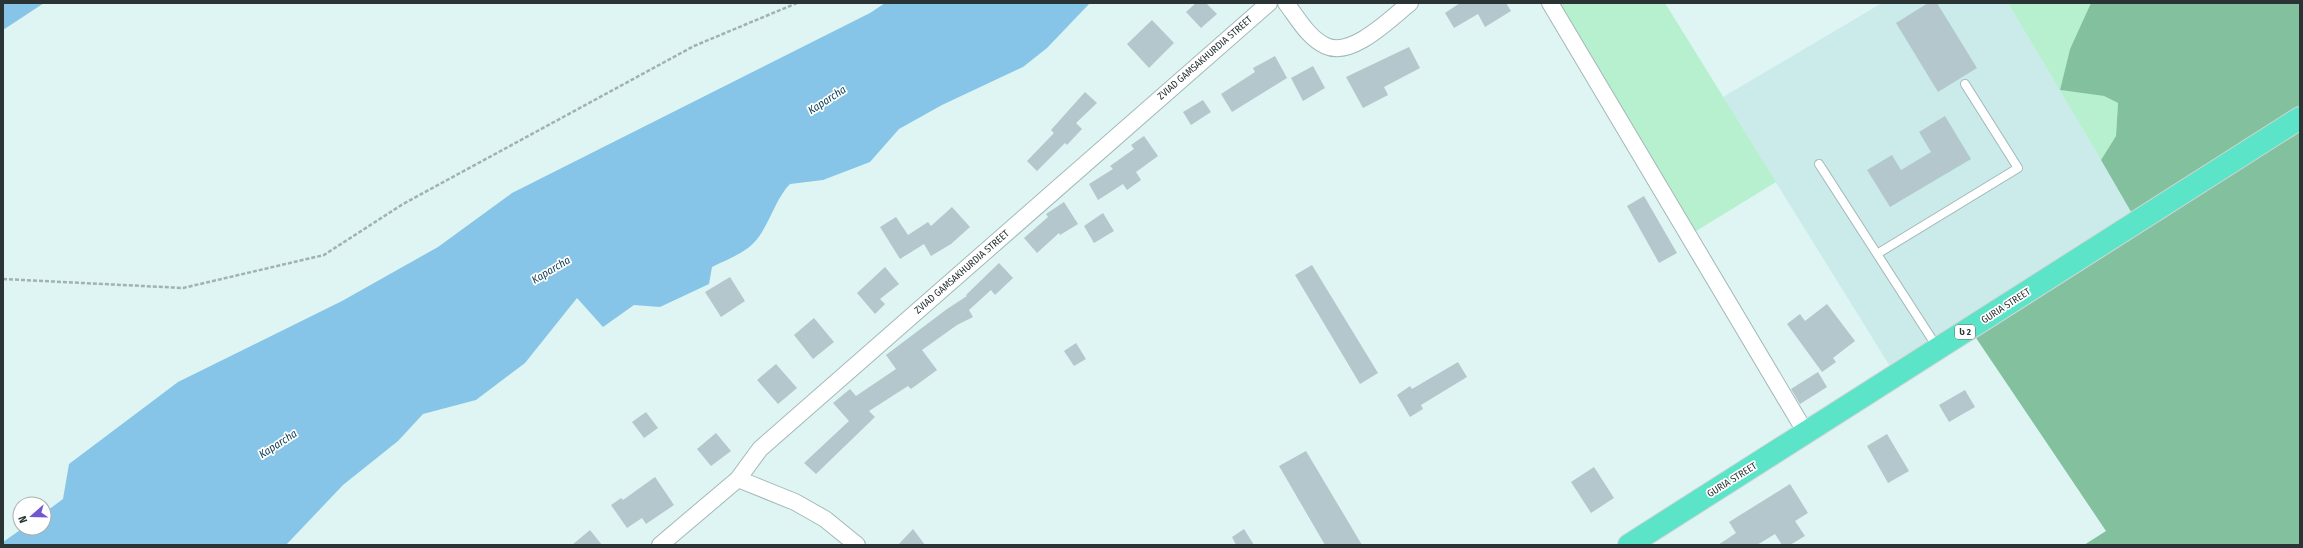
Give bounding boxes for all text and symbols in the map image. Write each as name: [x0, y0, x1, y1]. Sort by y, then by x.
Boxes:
street label: ZVIAD GAMSAKHURDIA STREET: [1155, 13, 1255, 102]
water label: Kaparcha: [806, 83, 849, 117]
street label: ZVIAD GAMSAKHURDIA STREET: [912, 227, 1012, 316]
water label: Kaparcha: [529, 253, 573, 287]
street label: GURIA STREET: [1979, 285, 2033, 326]
road number: ს 2: [1955, 325, 1975, 339]
water label: Kaparcha: [257, 427, 300, 461]
street label: GURIA STREET: [1705, 460, 1759, 500]
north arrow: [12, 496, 52, 536]
text: N: [16, 514, 30, 525]

